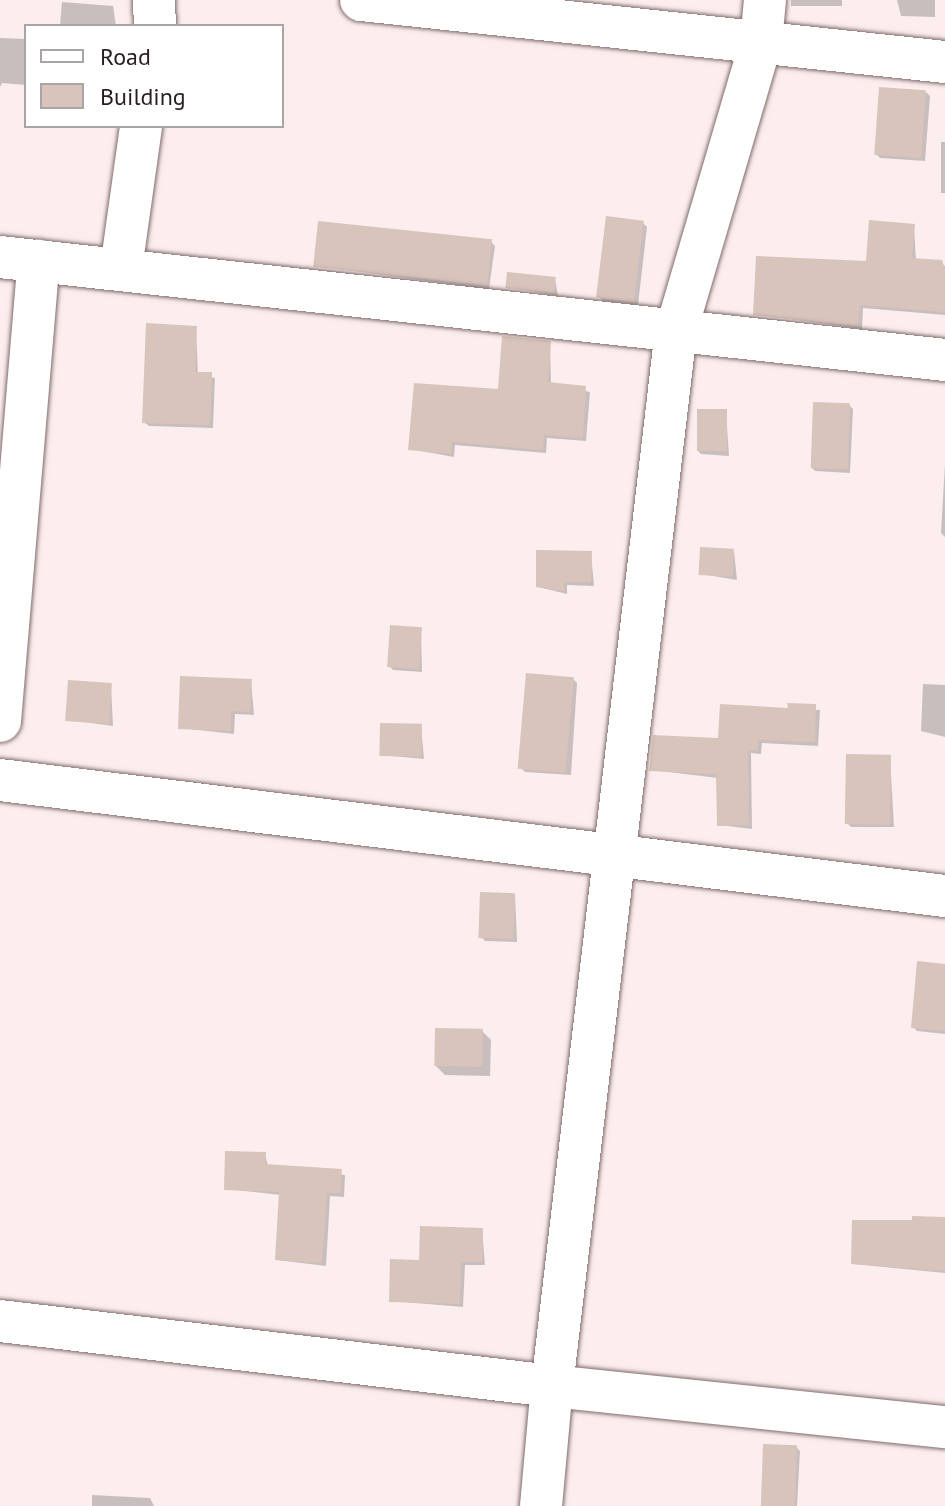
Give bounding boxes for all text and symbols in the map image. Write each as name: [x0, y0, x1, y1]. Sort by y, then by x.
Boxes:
legend: [24, 24, 284, 128]
text: Road: [100, 41, 151, 72]
text: Building: [100, 81, 186, 112]

